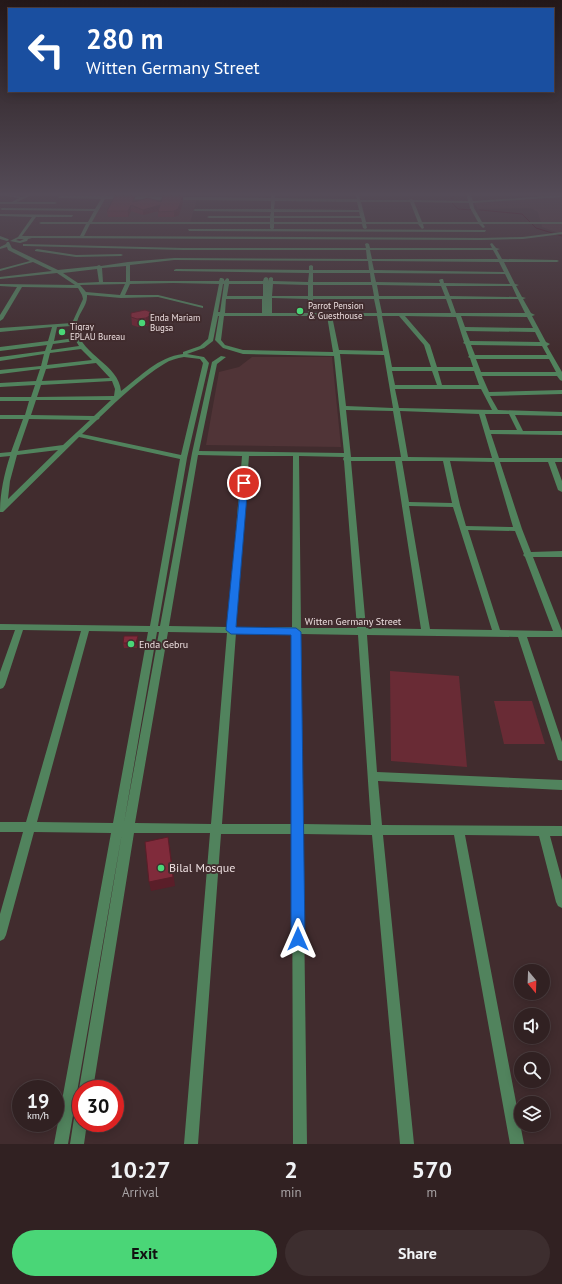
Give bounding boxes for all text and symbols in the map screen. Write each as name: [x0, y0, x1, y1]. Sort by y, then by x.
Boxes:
text: 280 m: [86, 20, 163, 57]
icon: left: [20, 24, 72, 76]
text: Witten Germany Street: [86, 56, 260, 79]
place label: Parrot Pension & Guesthouse: [308, 300, 364, 321]
marker: Parrot Pension & Guesthouse: [295, 306, 305, 316]
place label: Enda Mariam Bugsa: [150, 312, 200, 333]
marker: Enda Mariam Bugsa: [137, 318, 147, 328]
place label: Tigray EPLAU Bureau: [70, 321, 125, 342]
marker: Tigray EPLAU Bureau: [57, 327, 67, 337]
pin: [227, 466, 261, 500]
icon: arrive: [233, 472, 255, 494]
street label: Witten Germany Street: [305, 615, 402, 628]
place label: Enda Gebru: [139, 638, 188, 651]
marker: Enda Gebru: [126, 639, 136, 649]
place label: Bilal Mosque: [169, 860, 235, 875]
marker: Bilal Mosque: [156, 863, 166, 873]
position arrow: [277, 918, 319, 960]
north arrow: [514, 964, 550, 1000]
map controls: [514, 964, 550, 1132]
button: sound: [514, 1008, 550, 1044]
button: search: [514, 1052, 550, 1088]
speed limit sign: 30: [72, 1080, 124, 1132]
text: 19: [27, 1088, 49, 1114]
button: layers: [514, 1096, 550, 1132]
text: km/h: [27, 1109, 49, 1122]
text: 10:27: [110, 1154, 171, 1185]
text: 2: [284, 1154, 298, 1185]
text: 570: [411, 1154, 452, 1185]
text: Arrival: [122, 1184, 158, 1201]
text: min: [280, 1184, 302, 1201]
text: m: [427, 1184, 437, 1201]
button: Exit: [12, 1230, 277, 1276]
button: Share: [285, 1230, 550, 1276]

